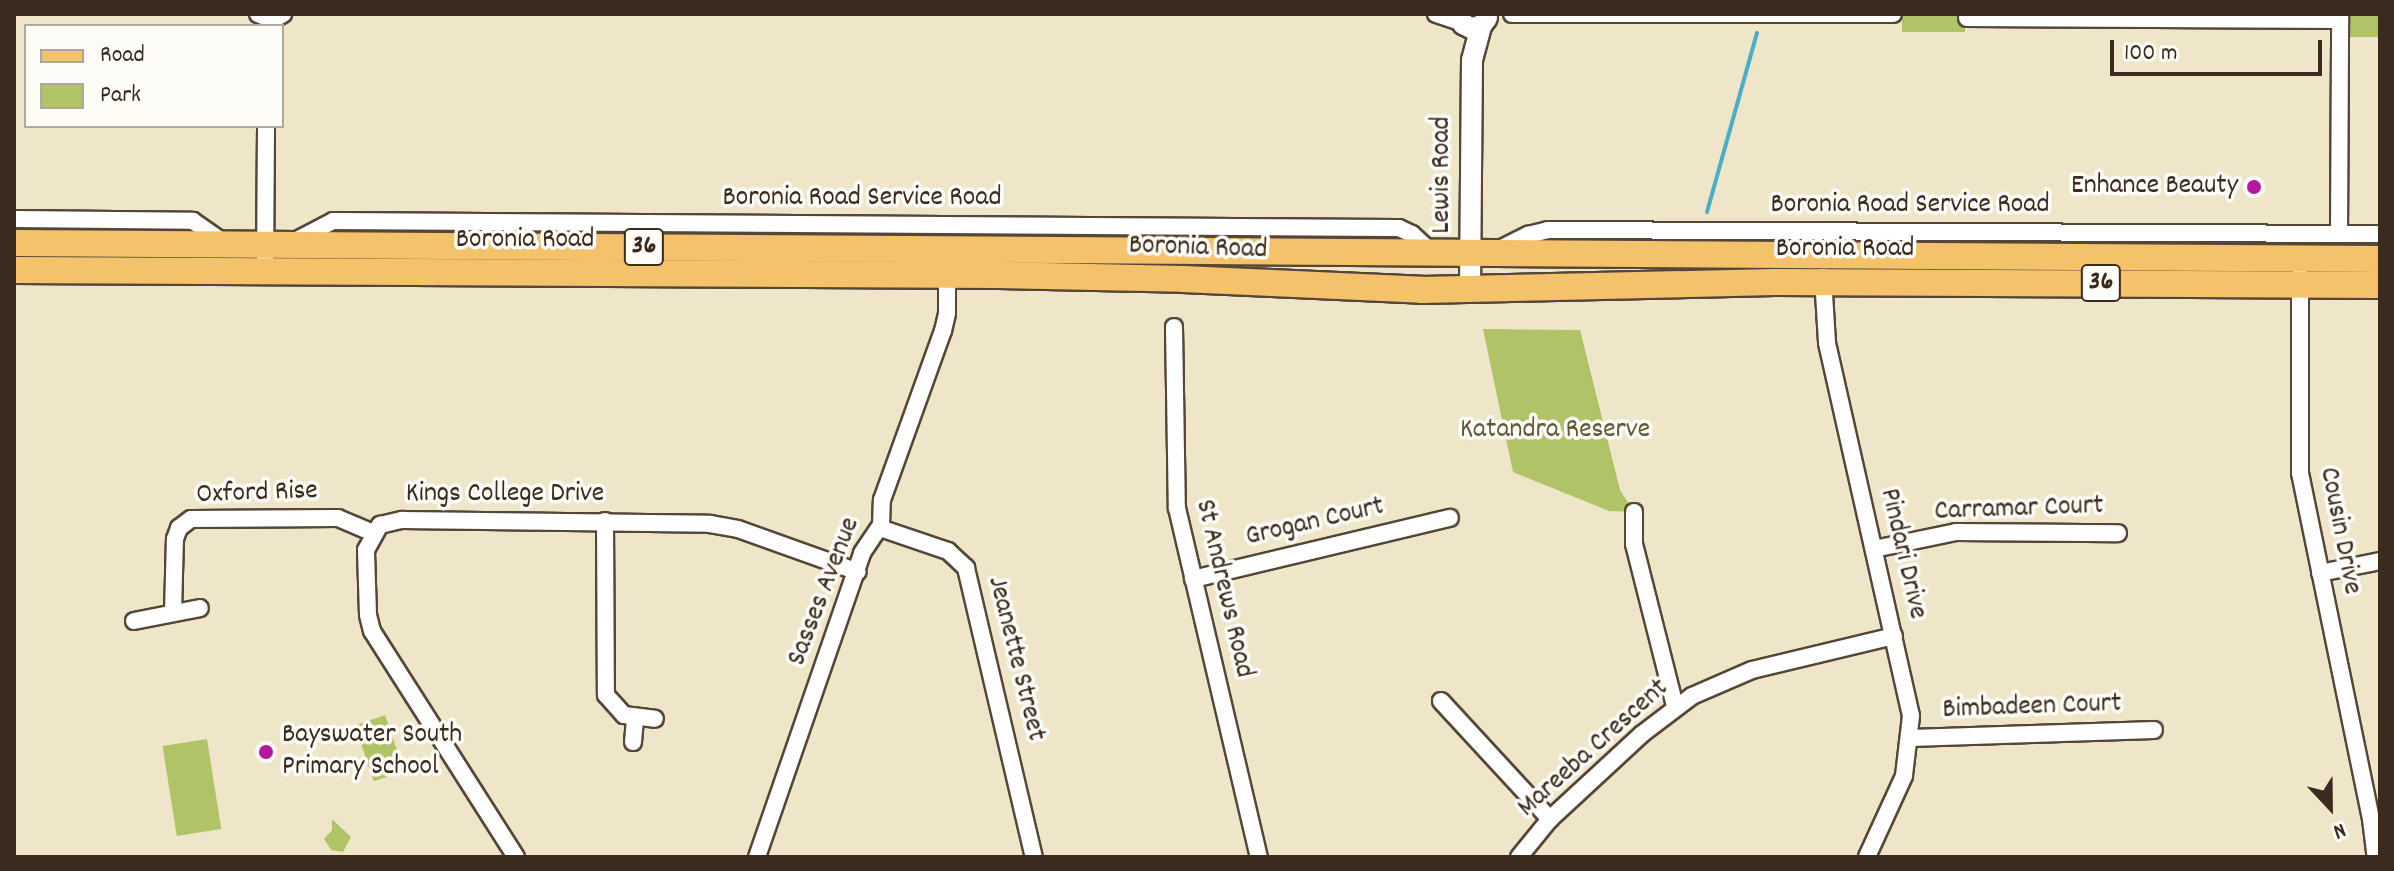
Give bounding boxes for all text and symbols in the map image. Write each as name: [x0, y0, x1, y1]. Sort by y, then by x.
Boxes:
legend: [24, 24, 284, 128]
scale bar: [2114, 24, 2326, 74]
text: 100 m: [2124, 37, 2177, 71]
text: Road: [100, 39, 145, 73]
text: Park: [100, 79, 141, 113]
street label: Lewis Road: [1426, 116, 1460, 234]
place label: Enhance Beauty: [2071, 170, 2238, 204]
marker: Enhance Beauty: [2245, 178, 2263, 196]
street label: Boronia Road Service Road: [722, 182, 1002, 216]
street label: Boronia Road Service Road: [1770, 189, 2050, 223]
street label: Boronia Road: [456, 224, 594, 258]
road number: 36: [622, 225, 666, 269]
street label: Boronia Road: [1128, 230, 1268, 268]
street label: Boronia Road: [1776, 233, 1914, 267]
road number: 36: [2079, 261, 2123, 305]
park label: Katandra Reserve: [1460, 414, 1650, 448]
street label: Cousin Drive: [2310, 465, 2368, 597]
street label: Oxford Rise: [196, 475, 318, 513]
street label: Kings College Drive: [406, 478, 604, 512]
street label: Pindari Drive: [1871, 485, 1933, 623]
street label: Carramar Court: [1934, 490, 2104, 530]
street label: Grogan Court: [1243, 491, 1387, 555]
street label: St Andrews Road: [1186, 497, 1260, 681]
street label: Sasses Avenue: [781, 513, 869, 671]
street label: Jeanette Street: [978, 573, 1052, 745]
street label: Mareeba Crescent: [1512, 672, 1676, 826]
street label: Bimbadeen Court: [1942, 688, 2122, 728]
place label: Bayswater South Primary School: [282, 719, 462, 785]
marker: Bayswater South Primary School: [257, 743, 275, 761]
north arrow: [2290, 767, 2370, 847]
text: N: [2328, 813, 2350, 846]

